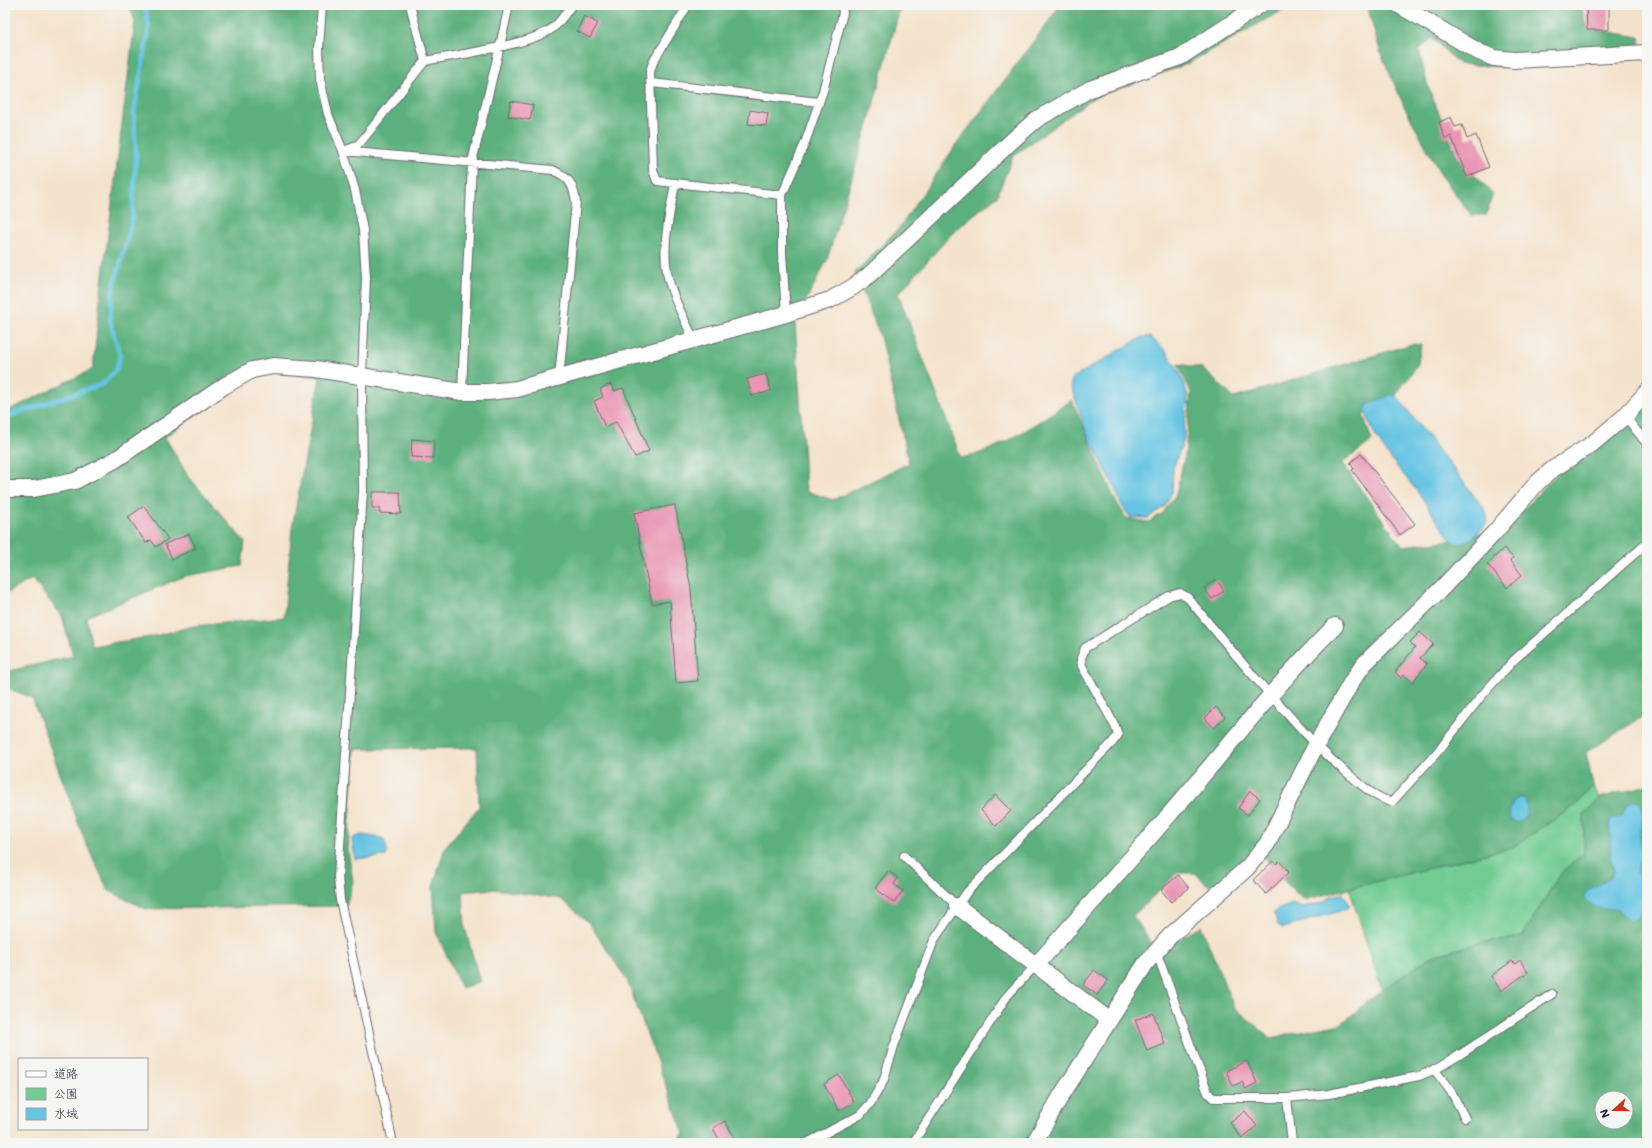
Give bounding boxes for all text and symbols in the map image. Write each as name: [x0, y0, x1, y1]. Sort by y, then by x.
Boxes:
legend: [18, 1058, 148, 1130]
text: 道路: [54, 1065, 78, 1081]
text: 公園: [54, 1085, 78, 1101]
north arrow: [1594, 1090, 1634, 1130]
text: 水域: [54, 1105, 78, 1121]
text: N: [1596, 1107, 1613, 1120]

